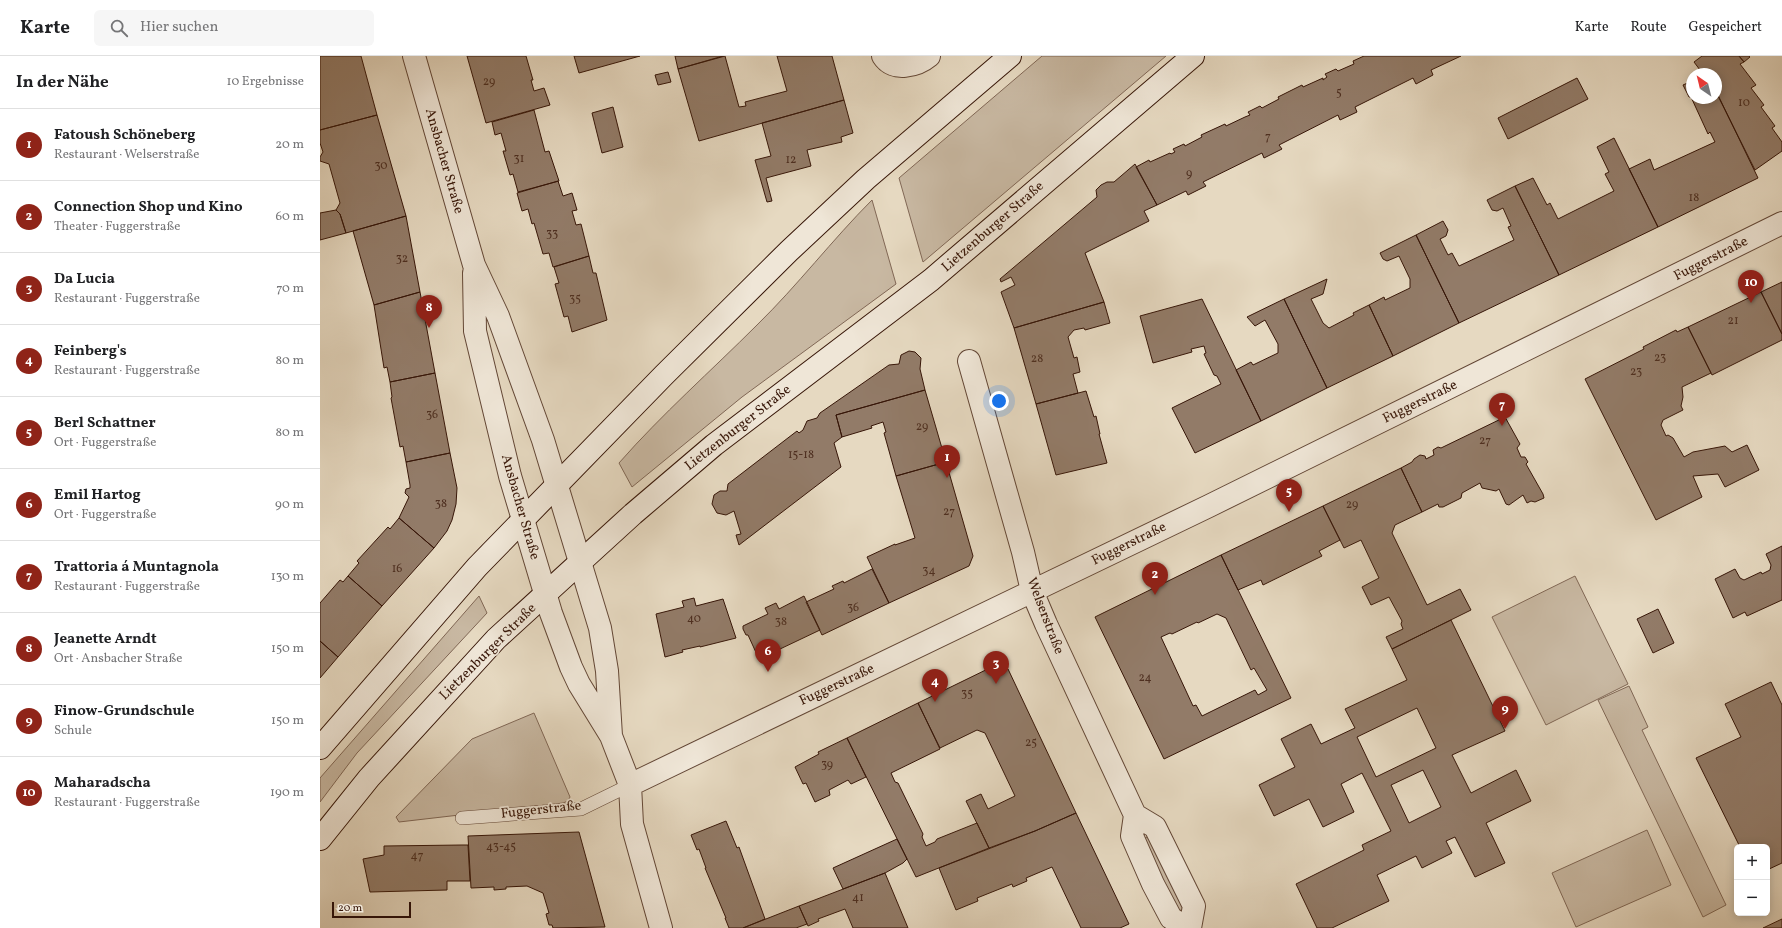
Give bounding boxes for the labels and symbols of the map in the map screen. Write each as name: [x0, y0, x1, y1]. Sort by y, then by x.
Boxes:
north arrow: [1686, 68, 1722, 104]
house number: 29: [483, 74, 495, 90]
house number: 5: [1336, 85, 1342, 101]
house number: 10: [1738, 95, 1750, 111]
street label: Ansbacher Straße: [420, 106, 468, 216]
house number: 7: [1265, 129, 1271, 145]
house number: 31: [514, 151, 524, 167]
house number: 12: [785, 152, 797, 168]
house number: 30: [374, 158, 388, 174]
house number: 9: [1186, 166, 1192, 182]
street label: Lietzenburger Straße: [938, 177, 1049, 277]
house number: 18: [1689, 190, 1699, 206]
house number: 33: [546, 226, 558, 242]
street label: Fuggerstraße: [1671, 232, 1752, 286]
house number: 32: [396, 251, 408, 267]
pin: 10: [1738, 270, 1764, 303]
house number: 35: [569, 291, 581, 307]
pin: 8: [416, 295, 442, 328]
house number: 21: [1727, 313, 1739, 329]
house number: 23: [1654, 350, 1666, 366]
house number: 28: [1031, 351, 1043, 367]
house number: 23: [1630, 364, 1642, 380]
street label: Fuggerstraße: [1379, 376, 1461, 428]
street label: Lietzenburger Straße: [681, 380, 795, 475]
your location: [989, 391, 1009, 411]
pin: 7: [1489, 393, 1515, 426]
house number: 36: [426, 407, 438, 423]
house number: 29: [916, 419, 928, 435]
house number: 27: [1479, 433, 1491, 449]
pin: 1: [934, 445, 960, 478]
house number: 15-18: [788, 447, 814, 463]
street label: Ansbacher Straße: [496, 452, 544, 562]
pin: 5: [1276, 479, 1302, 512]
house number: 38: [435, 496, 447, 512]
house number: 29: [1346, 497, 1358, 513]
house number: 27: [943, 504, 955, 520]
street label: Fuggerstraße: [1088, 518, 1170, 570]
house number: 16: [392, 561, 402, 577]
pin: 2: [1142, 562, 1168, 595]
house number: 34: [922, 563, 936, 579]
street label: Welserstraße: [1022, 575, 1069, 658]
street label: Lietzenburger Straße: [435, 599, 541, 705]
house number: 36: [847, 600, 859, 616]
house number: 40: [687, 611, 701, 627]
house number: 38: [775, 614, 787, 630]
pin: 6: [755, 639, 781, 672]
pin: 3: [983, 651, 1009, 684]
street label: Fuggerstraße: [796, 659, 878, 711]
pin: 4: [922, 669, 948, 702]
house number: 24: [1138, 670, 1152, 686]
house number: 35: [961, 686, 973, 702]
pin: 9: [1492, 696, 1518, 729]
house number: 25: [1025, 735, 1037, 751]
house number: 39: [821, 757, 833, 773]
street label: Fuggerstraße: [500, 796, 583, 824]
house number: 43-45: [486, 839, 516, 855]
house number: 47: [411, 848, 424, 864]
house number: 41: [852, 890, 864, 906]
scale bar: [332, 900, 411, 919]

